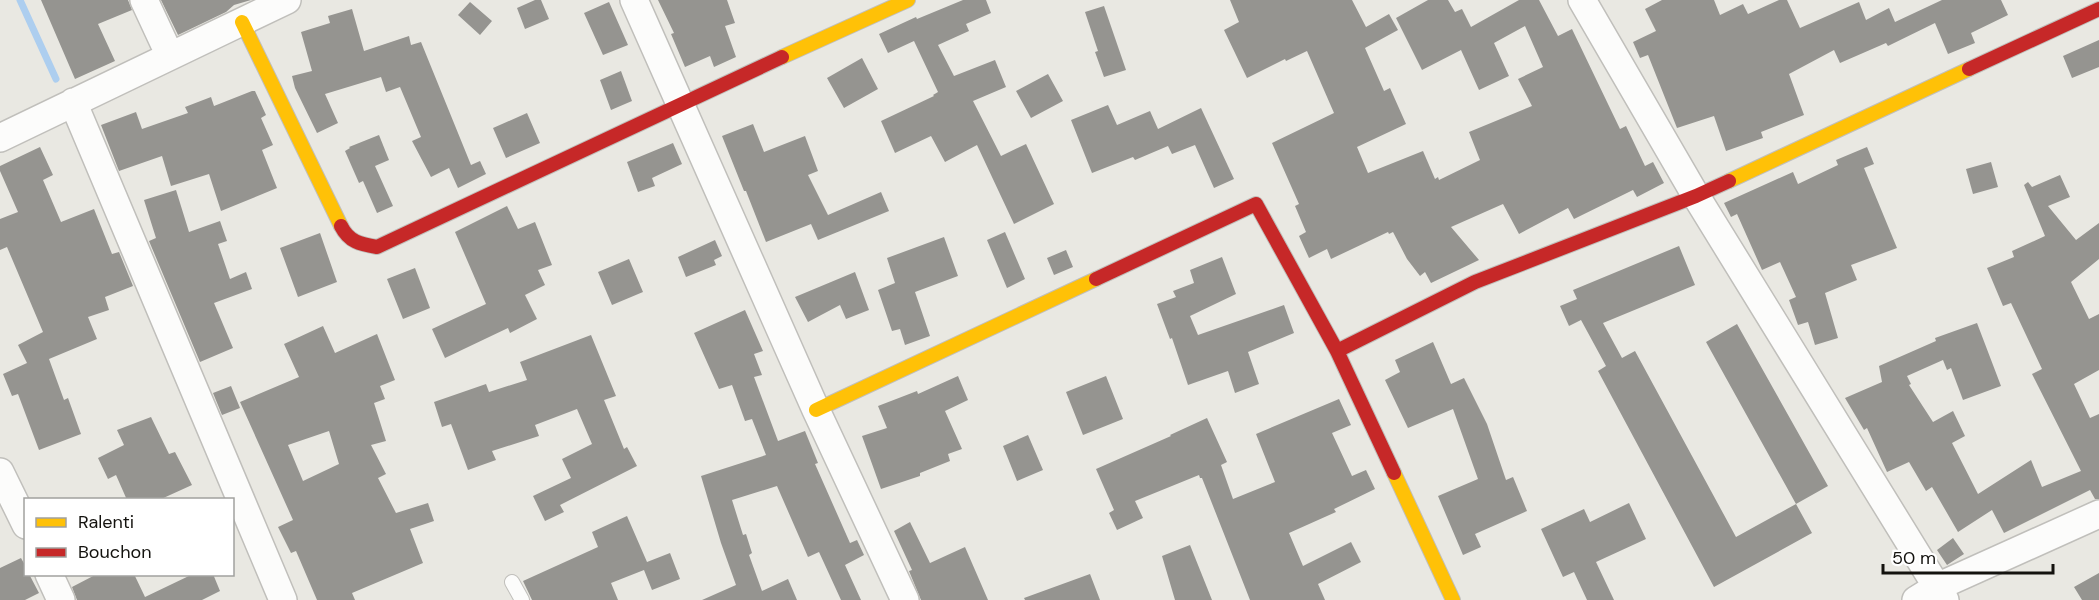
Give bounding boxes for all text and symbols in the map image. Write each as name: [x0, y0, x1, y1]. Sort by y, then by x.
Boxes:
legend: [24, 498, 234, 576]
text: Ralenti: [78, 510, 134, 534]
scale bar: [1883, 537, 2052, 575]
text: Bouchon: [78, 540, 152, 564]
text: 50 m: [1892, 546, 1936, 570]

